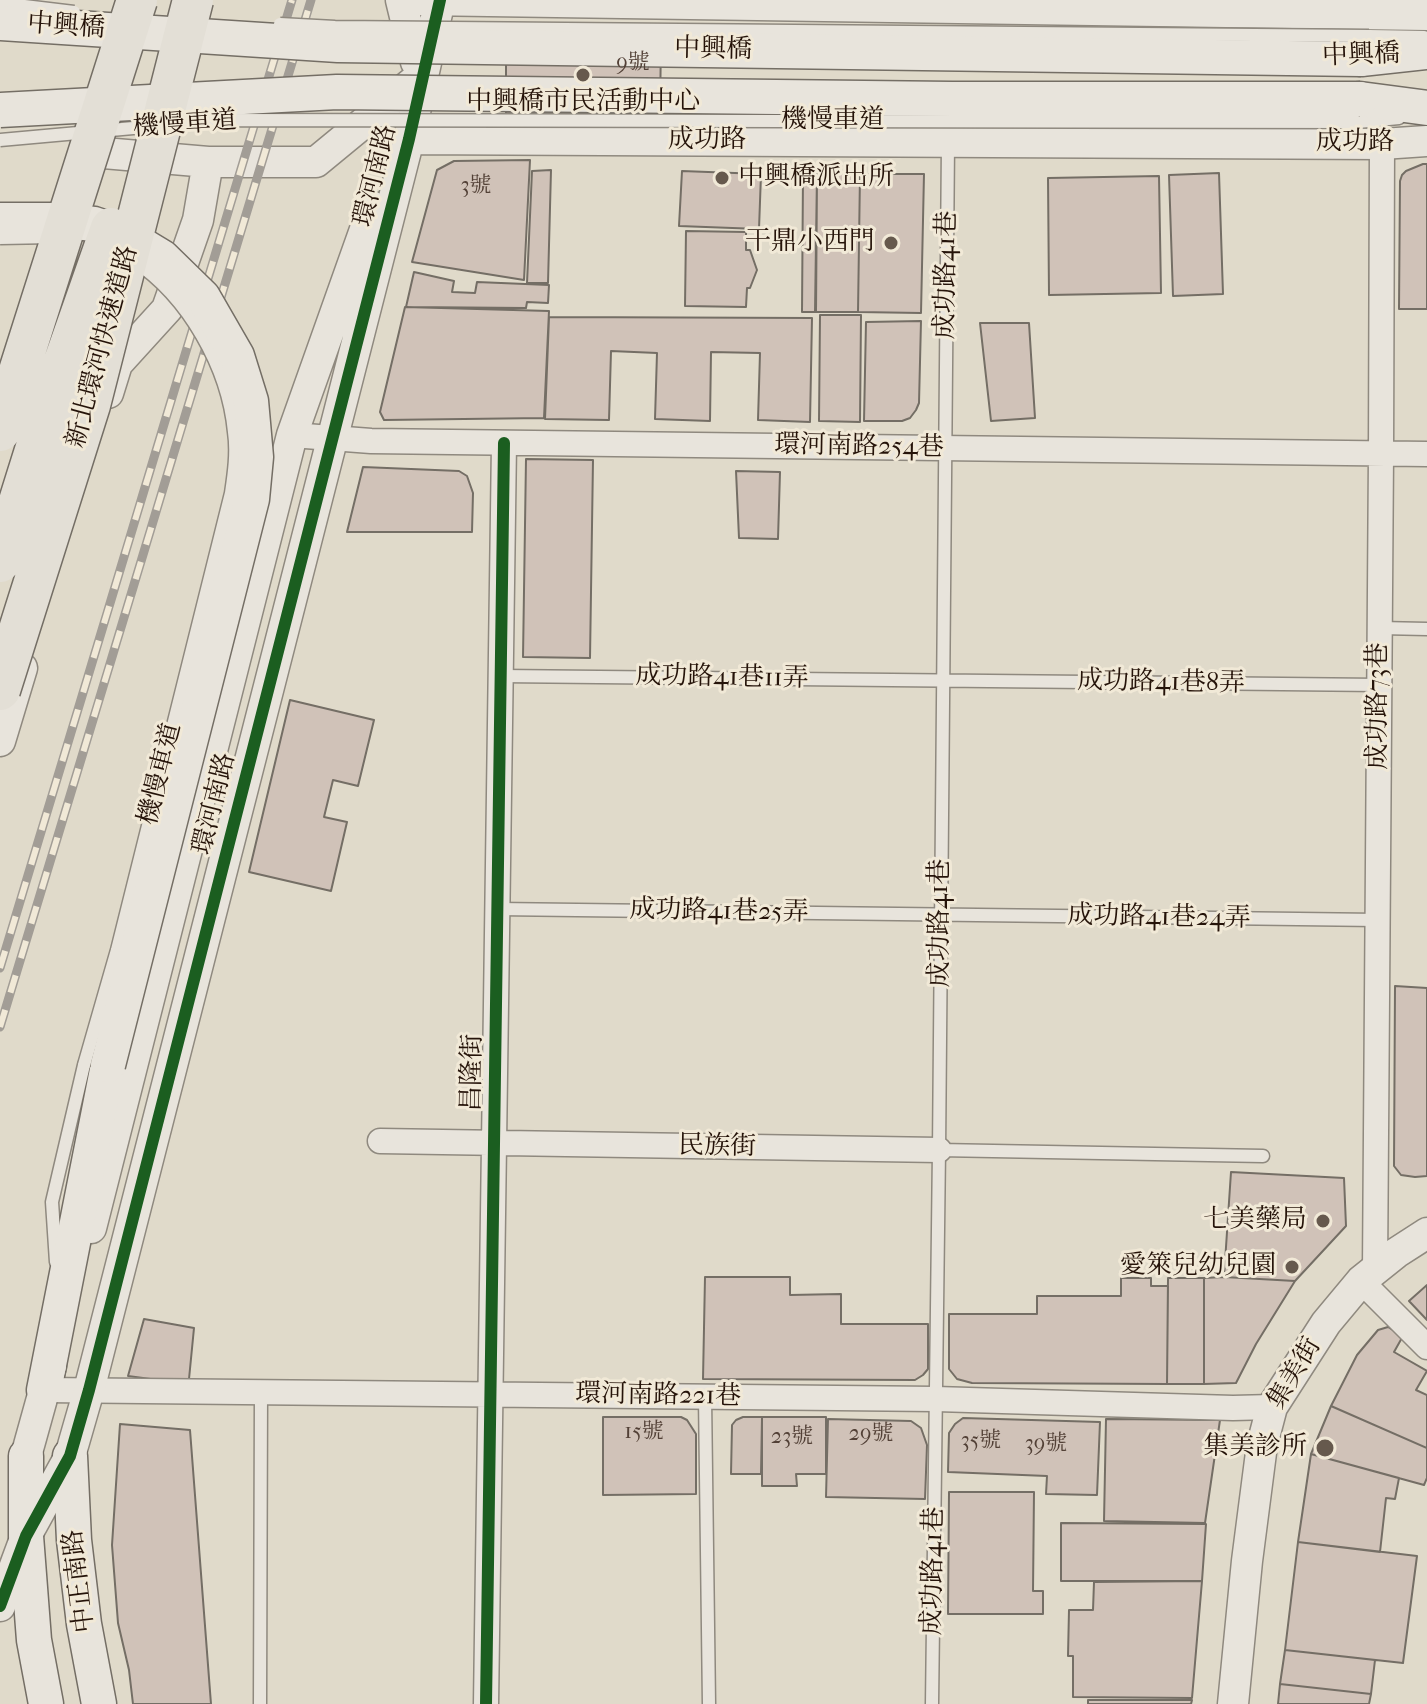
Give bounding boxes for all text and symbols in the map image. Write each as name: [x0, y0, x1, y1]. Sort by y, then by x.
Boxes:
street label: 中興橋: [26, 9, 106, 45]
street label: 中興橋: [674, 34, 752, 66]
street label: 中興橋: [1321, 39, 1401, 73]
house number: 9號: [616, 51, 650, 77]
marker: 中興橋市民活動中心: [574, 66, 592, 84]
place label: 中興橋市民活動中心: [466, 87, 700, 119]
street label: 機慢車道: [781, 105, 885, 137]
street label: 機慢車道: [132, 106, 238, 144]
street label: 環河南路: [348, 122, 404, 230]
street label: 成功路: [668, 125, 746, 157]
street label: 成功路: [1316, 127, 1394, 159]
place label: 中興橋派出所: [738, 162, 894, 194]
marker: 中興橋派出所: [713, 169, 731, 187]
house number: 3號: [460, 174, 492, 200]
street label: 成功路41巷: [930, 210, 964, 340]
place label: 干鼎小西門: [745, 227, 875, 259]
marker: 干鼎小西門: [882, 234, 900, 252]
street label: 新北環河快速道路: [61, 243, 145, 451]
street label: 環河南路254巷: [774, 430, 944, 464]
street label: 成功路73巷: [1363, 642, 1395, 770]
street label: 成功路41巷11弄: [635, 661, 809, 695]
street label: 成功路41巷8弄: [1077, 666, 1245, 700]
street label: 機慢車道: [133, 720, 189, 828]
street label: 環河南路: [187, 750, 243, 858]
street label: 成功路41巷: [925, 859, 957, 987]
street label: 成功路41巷25弄: [629, 895, 809, 929]
street label: 成功路41巷24弄: [1067, 901, 1251, 935]
street label: 昌隆街: [457, 1034, 489, 1112]
street label: 民族街: [678, 1131, 756, 1163]
place label: 七美藥局: [1203, 1205, 1307, 1237]
marker: 七美藥局: [1314, 1212, 1332, 1230]
place label: 愛箂兒幼兒園: [1120, 1251, 1276, 1283]
marker: 愛箂兒幼兒園: [1283, 1258, 1301, 1276]
street label: 集美街: [1262, 1333, 1328, 1415]
street label: 環河南路221巷: [575, 1379, 741, 1413]
house number: 15號: [624, 1420, 664, 1446]
house number: 29號: [849, 1422, 893, 1448]
house number: 23號: [771, 1425, 813, 1451]
house number: 35號: [961, 1429, 1001, 1455]
house number: 39號: [1025, 1432, 1067, 1458]
place label: 集美診所: [1203, 1432, 1307, 1464]
marker: 集美診所: [1314, 1437, 1336, 1459]
street label: 成功路41巷: [917, 1506, 951, 1636]
street label: 中正南路: [58, 1527, 102, 1635]

